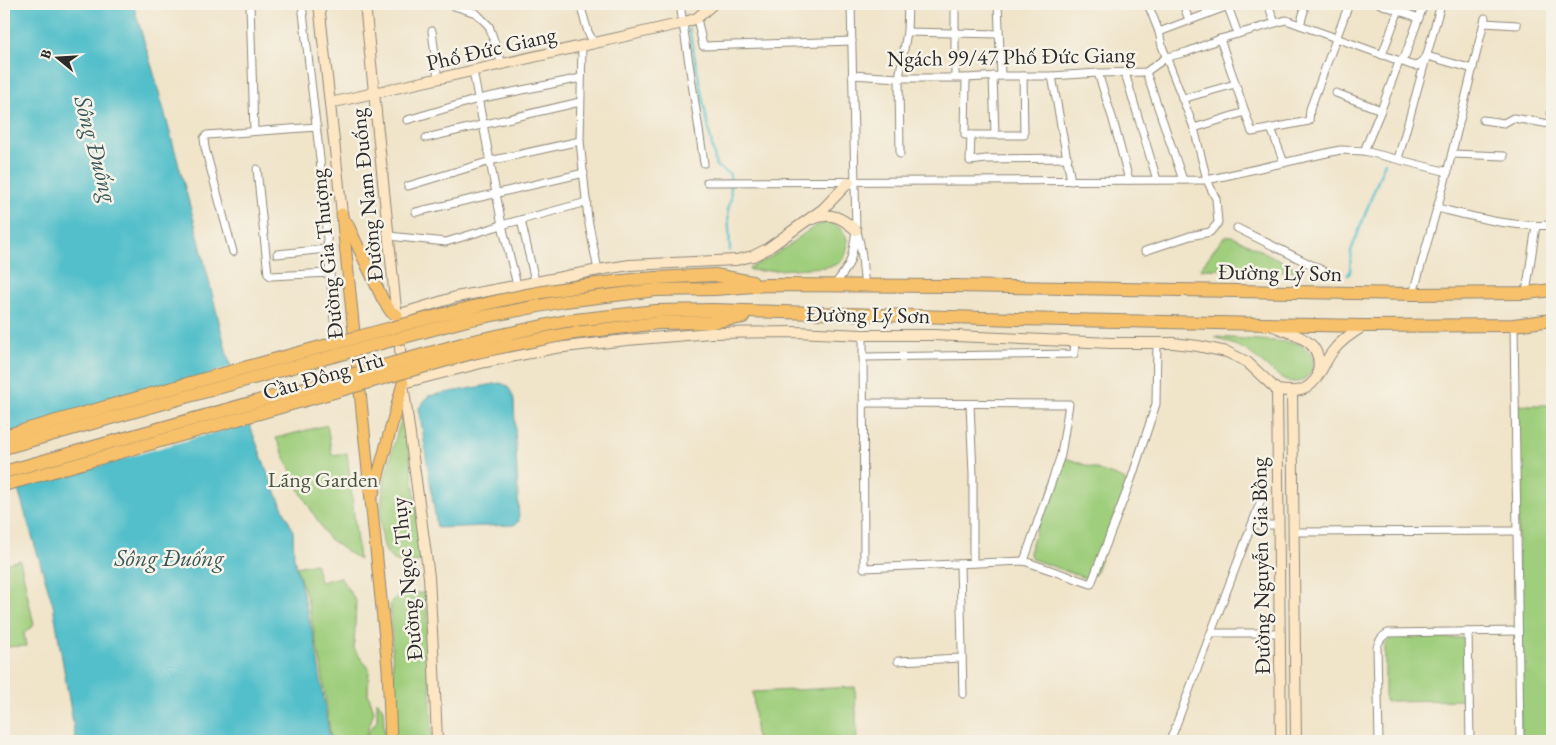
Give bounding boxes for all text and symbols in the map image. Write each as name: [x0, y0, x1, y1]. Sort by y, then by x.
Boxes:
street label: Phố Đức Giang: [423, 19, 559, 78]
north arrow: [32, 32, 82, 82]
street label: Ngách 99/47 Phố Đức Giang: [887, 40, 1136, 73]
text: B: [36, 47, 56, 61]
water label: Sông Đuống: [67, 91, 126, 207]
street label: Đường Nam Đuống: [343, 107, 390, 283]
street label: Đường Gia Thượng: [303, 167, 350, 340]
street label: Đường Lý Sơn: [1218, 257, 1343, 288]
street label: Đường Lý Sơn: [806, 299, 931, 330]
street label: Cầu Đông Trù: [259, 344, 388, 407]
street label: Đường Nguyễn Gia Bồng: [1244, 457, 1277, 675]
park label: Lãng Garden: [268, 465, 379, 494]
street label: Đường Ngọc Thụy: [383, 495, 429, 662]
water label: Sông Đuống: [113, 542, 225, 573]

